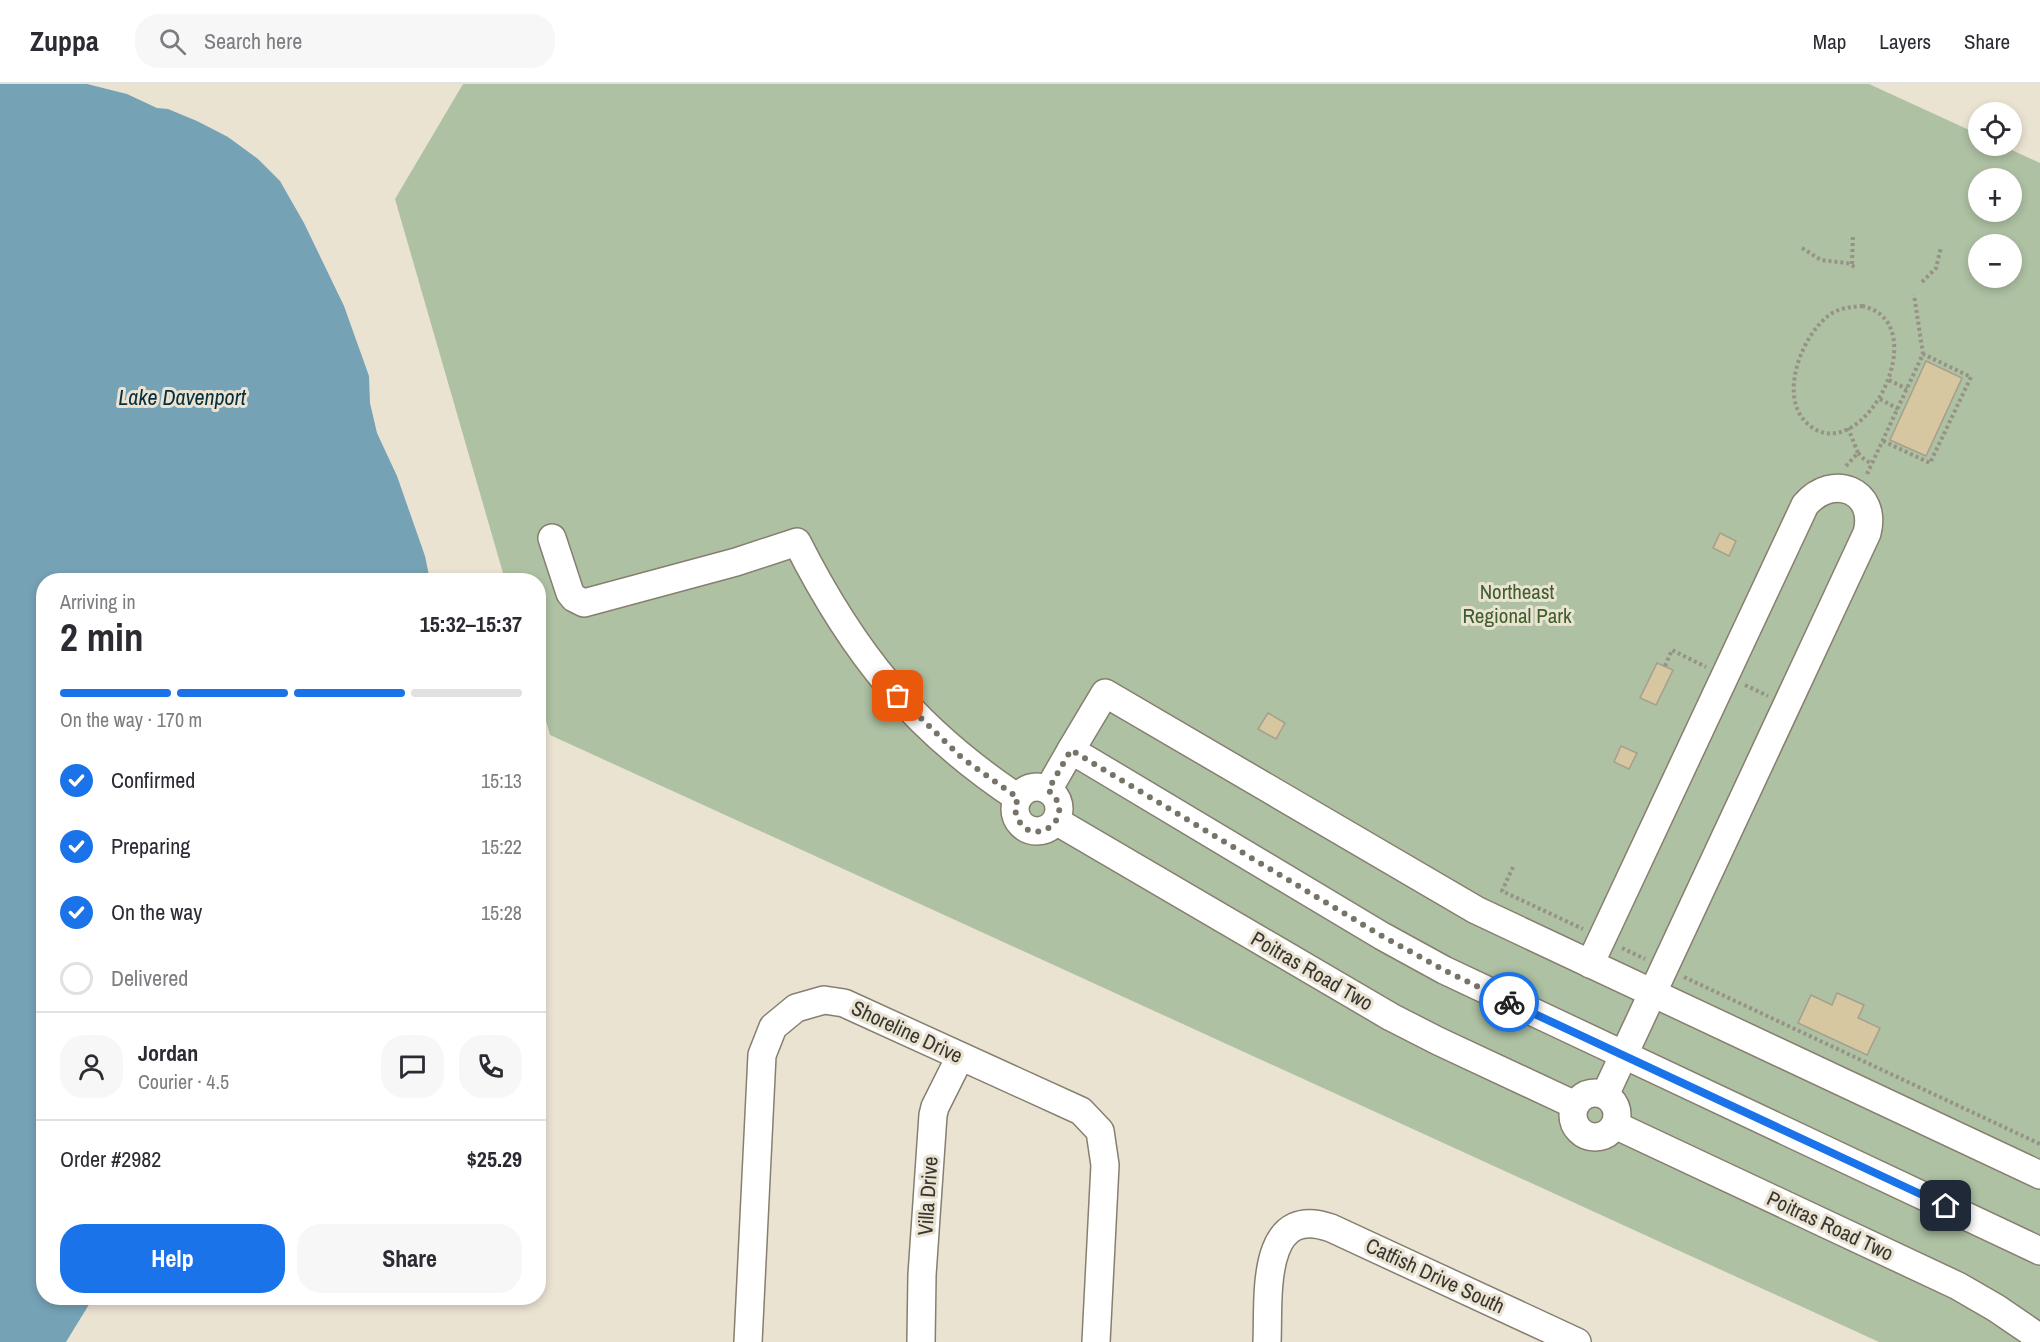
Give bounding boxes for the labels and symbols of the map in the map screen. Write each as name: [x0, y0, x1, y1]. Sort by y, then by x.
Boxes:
water label: Lake Davenport: [118, 382, 247, 412]
park label: Northeast Regional Park: [1462, 577, 1572, 630]
pin: [872, 670, 923, 721]
street label: Poitras Road Two: [1246, 924, 1379, 1017]
courier: [1479, 972, 1539, 1032]
street label: Shoreline Drive: [847, 993, 968, 1070]
street label: Villa Drive: [910, 1155, 945, 1236]
pin: [1920, 1180, 1971, 1231]
street label: Poitras Road Two: [1762, 1184, 1898, 1268]
street label: Catfish Drive South: [1361, 1231, 1509, 1320]

